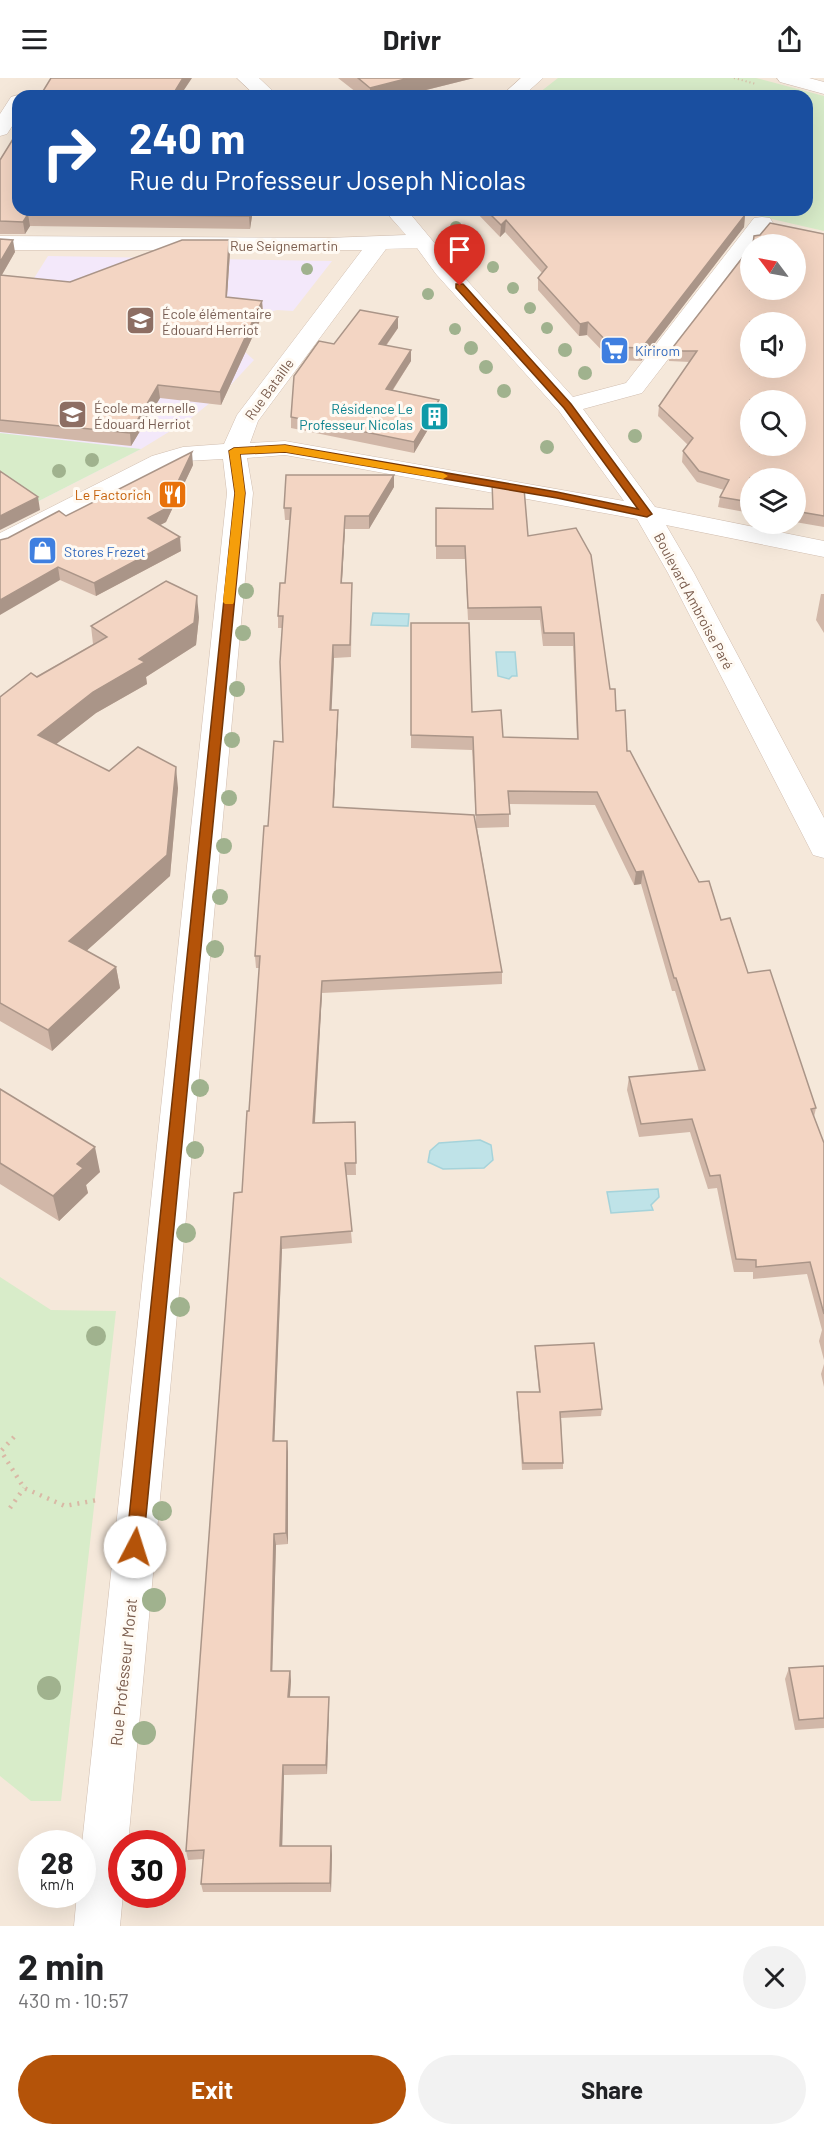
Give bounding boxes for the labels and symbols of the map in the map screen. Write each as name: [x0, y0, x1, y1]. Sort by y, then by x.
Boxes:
pin: [434, 224, 485, 286]
north arrow: [740, 234, 806, 300]
street label: Rue Seignemartin: [230, 237, 338, 254]
school or university icon: École élémentaire Édouard Herriot: [125, 305, 157, 337]
place label: École élémentaire Édouard Herriot: [162, 305, 272, 338]
supermarket icon: Kirirom: [598, 334, 630, 366]
place label: Kirirom: [635, 342, 680, 359]
street label: Rue Bataille: [241, 355, 297, 423]
school or university icon: École maternelle Édouard Herriot: [57, 399, 89, 431]
place label: École maternelle Édouard Herriot: [94, 399, 196, 432]
place label: Résidence Le Professeur Nicolas: [299, 400, 413, 433]
building icon: Résidence Le Professeur Nicolas: [418, 400, 450, 432]
restaurant icon: Le Factorich: [156, 478, 188, 510]
place label: Le Factorich: [75, 486, 151, 503]
street label: Boulevard Ambroise Paré: [651, 530, 737, 672]
shop icon: Stores Frezet: [27, 535, 59, 567]
place label: Stores Frezet: [64, 543, 146, 560]
position arrow: [103, 1515, 167, 1579]
street label: Rue Professeur Morat: [106, 1597, 140, 1747]
speed limit sign: 30: [108, 1830, 186, 1908]

